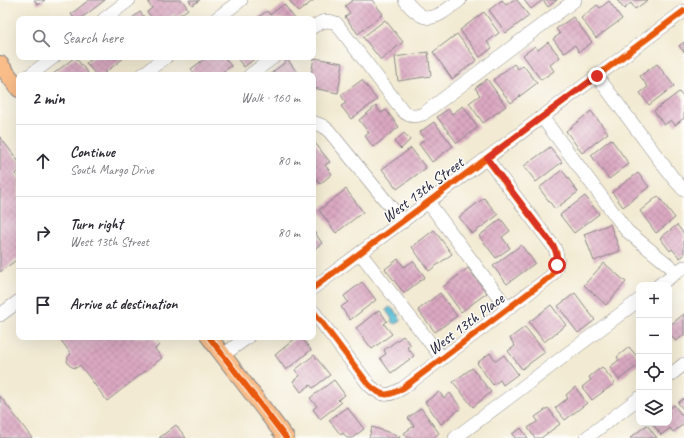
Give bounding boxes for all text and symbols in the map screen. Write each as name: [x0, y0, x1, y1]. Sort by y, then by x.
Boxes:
search box: [16, 16, 316, 60]
icon: search: [30, 27, 52, 49]
text: Search here: [62, 29, 123, 48]
route end: [588, 67, 606, 85]
text: 2 min: [32, 88, 65, 109]
text: Walk · 160 m: [241, 90, 300, 106]
text: Continue: [70, 143, 115, 162]
icon: ahead: [32, 150, 54, 172]
street label: West 13th Street: [378, 152, 469, 227]
text: 80 m: [278, 153, 300, 169]
text: South Margo Drive: [70, 162, 154, 178]
text: Turn right: [70, 215, 123, 234]
icon: right: [32, 222, 54, 244]
text: 80 m: [278, 225, 300, 241]
text: West 13th Street: [70, 234, 149, 250]
route start: [548, 256, 566, 274]
map controls: [636, 282, 672, 426]
button: +: [636, 282, 672, 318]
street label: West 13th Place: [424, 288, 510, 359]
icon: arrive: [32, 294, 54, 316]
text: Arrive at destination: [70, 295, 177, 314]
button: −: [636, 318, 672, 354]
button: locate: [636, 354, 672, 390]
button: layers: [636, 390, 672, 426]

